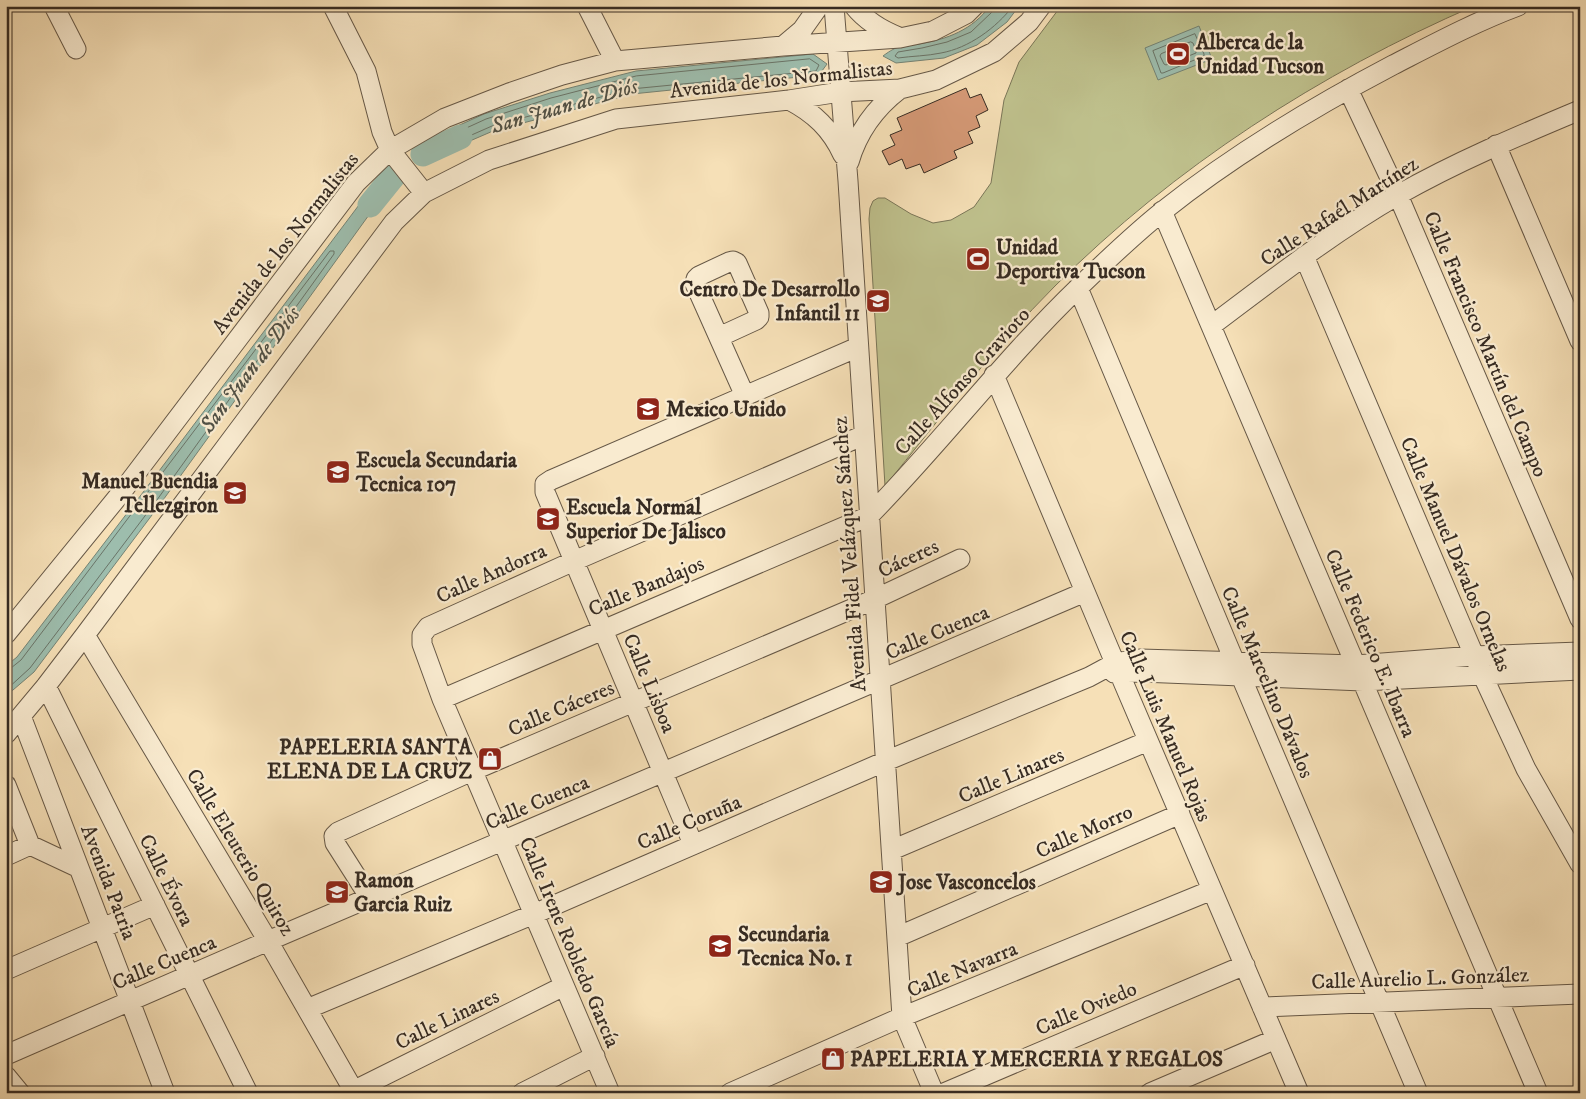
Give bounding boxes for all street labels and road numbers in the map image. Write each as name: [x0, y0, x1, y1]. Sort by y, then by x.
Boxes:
street label: Avenida de los Normalistas: [669, 55, 894, 105]
street label: Avenida de los Normalistas: [207, 147, 365, 340]
street label: Calle Rafaél Martínez: [1256, 151, 1424, 273]
street label: Calle Francisco Martín del Campo: [1417, 208, 1553, 481]
street label: Calle Alfonso Cravioto: [889, 302, 1036, 461]
street label: Avenida Fidel Velázquez Sánchez: [827, 415, 873, 693]
street label: Calle Manuel Dávalos Ornelas: [1394, 433, 1516, 676]
street label: Cáceres: [874, 534, 943, 584]
street label: Calle Andorra: [432, 538, 551, 610]
street label: Calle Federico E. Ibarra: [1319, 545, 1422, 742]
street label: Calle Bandajos: [584, 551, 708, 623]
street label: Calle Marcelino Dávalos: [1215, 583, 1319, 782]
street label: Calle Cuenca: [882, 599, 993, 666]
street label: Calle Luis Manuel Rojas: [1113, 627, 1217, 826]
street label: Calle Lisboa: [617, 630, 682, 737]
street label: Calle Cáceres: [504, 675, 618, 743]
street label: Calle Linares: [954, 742, 1068, 810]
street label: Calle Eleuterio Quiroz: [180, 764, 300, 941]
street label: Calle Cuenca: [482, 769, 593, 836]
street label: Calle Coruña: [633, 789, 745, 856]
street label: Calle Morro: [1032, 799, 1137, 865]
street label: Avenida Patria: [74, 821, 142, 944]
street label: Calle Évora: [133, 830, 200, 931]
street label: Calle Irene Robledo García: [513, 833, 625, 1052]
street label: Calle Cuenca: [109, 929, 220, 996]
street label: Calle Navarra: [903, 936, 1022, 1004]
street label: Calle Aurelio L. González: [1311, 962, 1529, 996]
street label: Calle Oviedo: [1032, 976, 1141, 1042]
street label: Calle Linares: [391, 984, 504, 1056]

